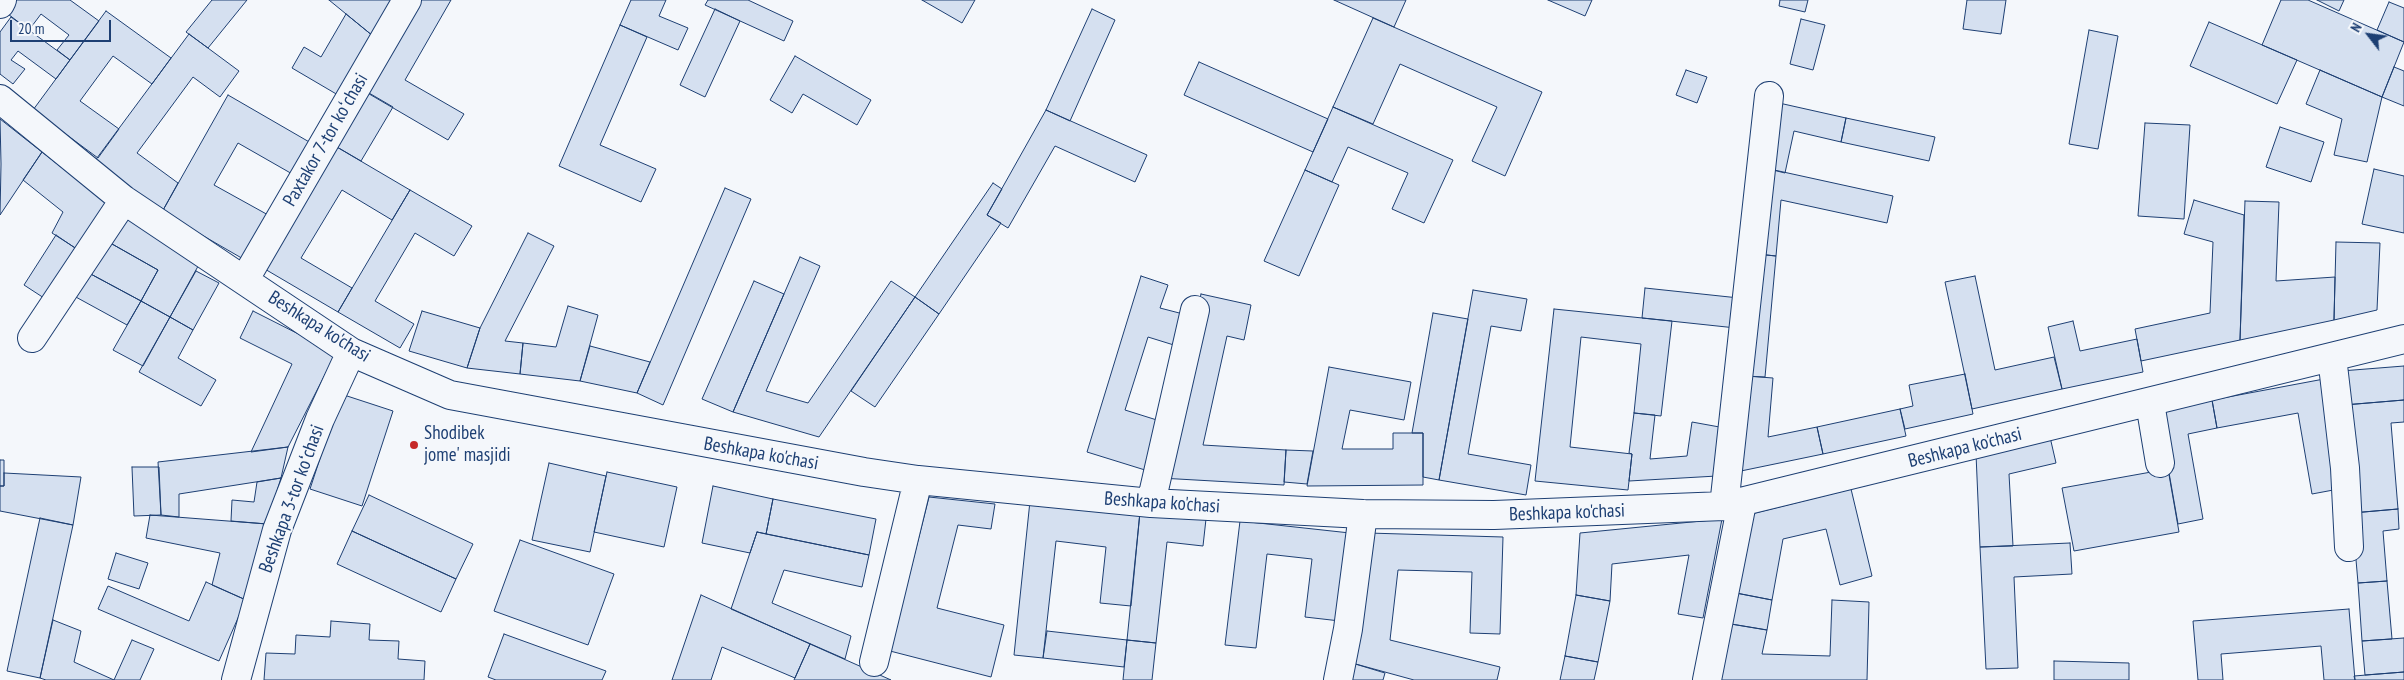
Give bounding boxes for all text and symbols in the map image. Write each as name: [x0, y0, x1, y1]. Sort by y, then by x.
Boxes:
scale bar: [12, 10, 114, 42]
north arrow: [2344, 10, 2394, 60]
text: 20 m: [18, 19, 44, 38]
text: N: [2346, 20, 2366, 35]
street label: Paxtakor 7-tor koʻchasi: [279, 70, 373, 210]
street label: Beshkapa ko'chasi: [264, 287, 374, 367]
street label: Beshkapa 3-tor koʻchasi: [255, 422, 329, 576]
place label: Shodibek jome' masjidi: [424, 423, 511, 467]
street label: Beshkapa ko'chasi: [1906, 423, 2024, 473]
street label: Beshkapa ko'chasi: [702, 433, 820, 475]
marker: Shodibek jome' masjidi: [408, 439, 420, 451]
street label: Beshkapa ko'chasi: [1103, 488, 1221, 518]
street label: Beshkapa ko'chasi: [1509, 500, 1625, 526]

